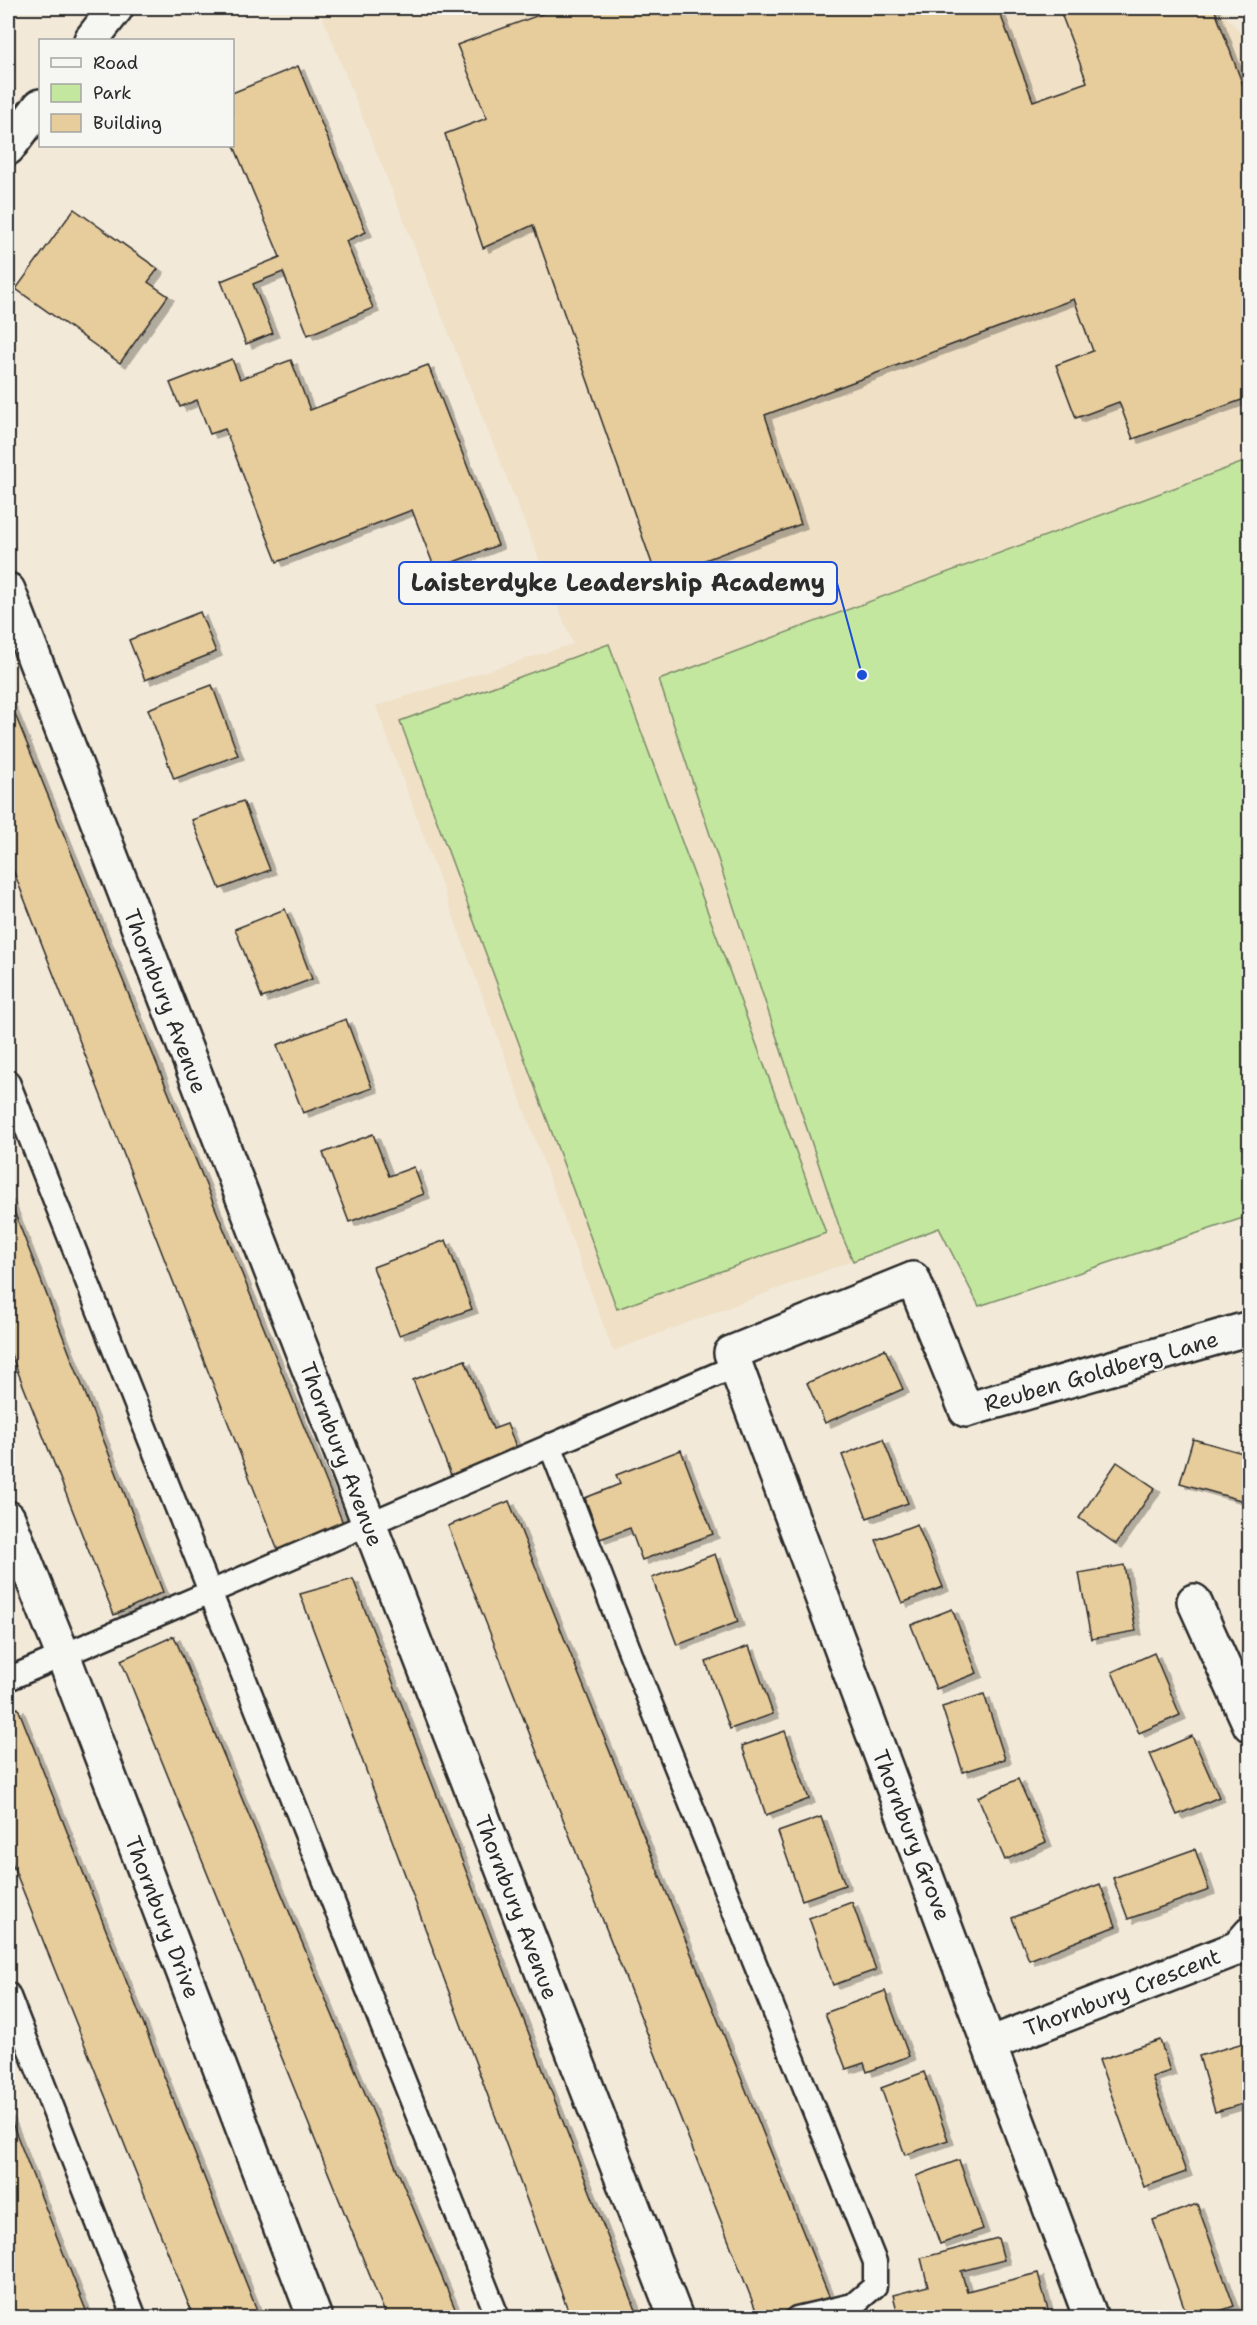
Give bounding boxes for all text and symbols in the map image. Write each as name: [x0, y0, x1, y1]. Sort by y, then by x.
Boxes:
legend: [39, 39, 234, 147]
text: Road: [93, 51, 138, 75]
text: Park: [93, 81, 132, 105]
text: Building: [93, 111, 162, 135]
callout: Laisterdyke Leadership Academy: [399, 562, 837, 604]
text: Laisterdyke Leadership Academy: [411, 567, 825, 599]
street label: Thornbury Avenue: [117, 905, 214, 1098]
street label: Reuben Goldberg Lane: [981, 1324, 1222, 1419]
street label: Thornbury Avenue: [293, 1358, 390, 1551]
street label: Thornbury Grove: [866, 1746, 957, 1925]
street label: Thornbury Avenue: [468, 1811, 565, 2004]
street label: Thornbury Drive: [118, 1832, 207, 2003]
street label: Thornbury Crescent: [1020, 1942, 1225, 2043]

